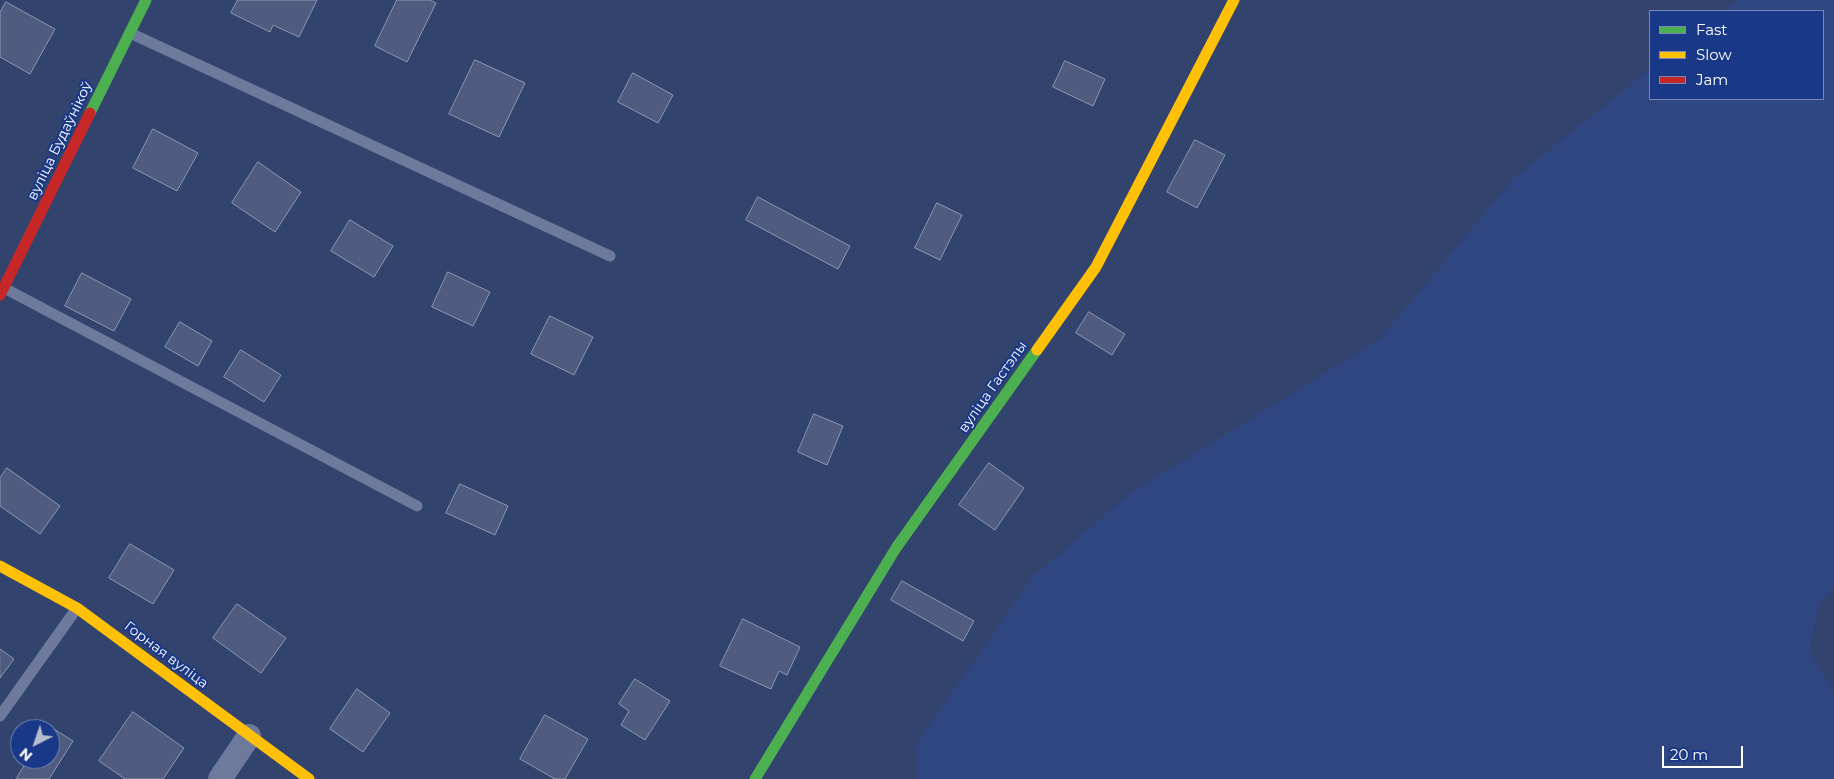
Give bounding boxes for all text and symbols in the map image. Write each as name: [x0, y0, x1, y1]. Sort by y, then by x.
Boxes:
legend: [1649, 10, 1824, 100]
text: Fast: [1696, 20, 1727, 39]
text: Slow: [1696, 45, 1732, 64]
text: Jam: [1696, 70, 1728, 89]
street label: вуліца Будаўнікоў: [24, 79, 96, 203]
street label: вуліца Гастэлы: [955, 338, 1031, 436]
street label: Горная вуліца: [121, 618, 211, 692]
north arrow: [10, 719, 60, 769]
scale bar: [1664, 736, 1745, 768]
text: N: [16, 744, 36, 765]
text: 20 m: [1670, 745, 1708, 764]

